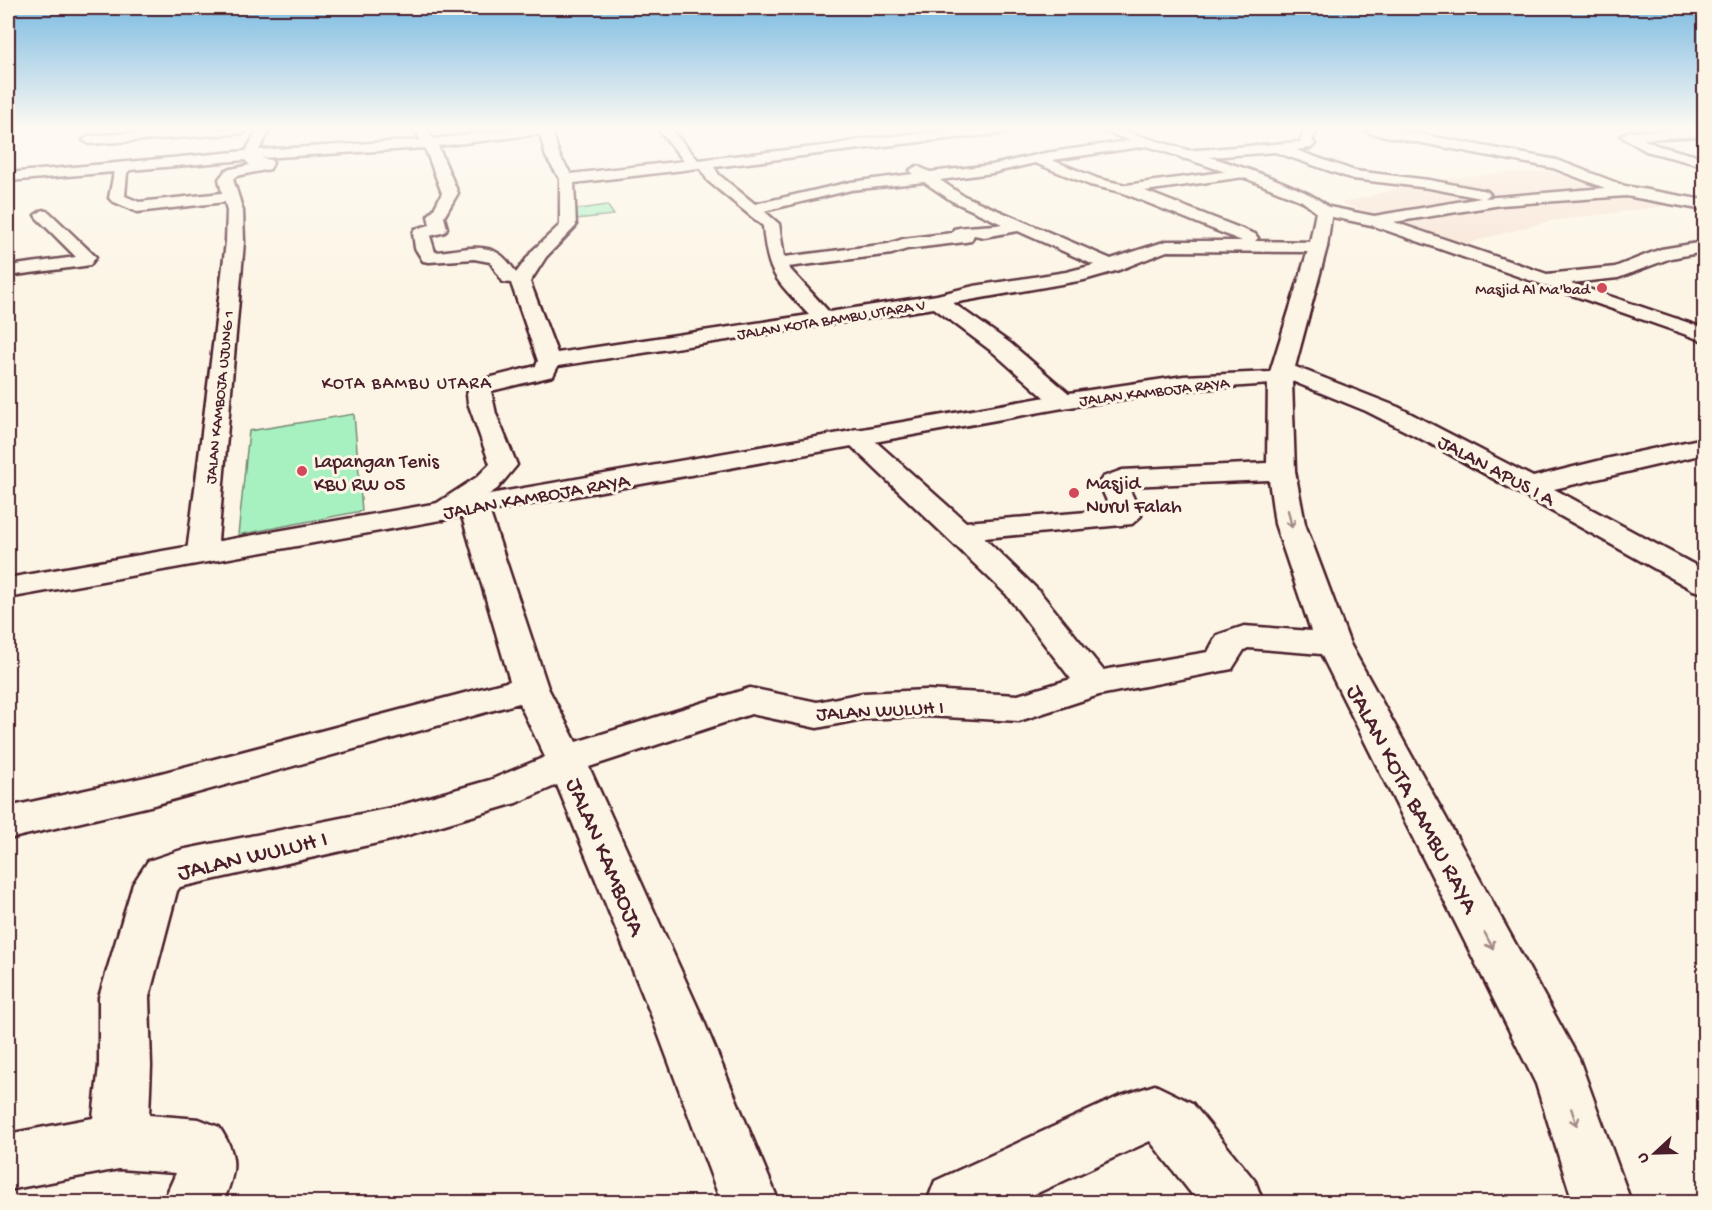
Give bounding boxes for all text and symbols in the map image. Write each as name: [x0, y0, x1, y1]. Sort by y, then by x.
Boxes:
marker: Masjid Al Ma'bad: [1595, 281, 1609, 295]
place label: Masjid Al Ma'bad: [1475, 282, 1592, 301]
street label: JALAN KOTA BAMBU UTARA V: [736, 297, 927, 346]
street label: JALAN KAMBOJA UJUNG 1: [203, 310, 240, 485]
district label: KOTA BAMBU UTARA: [322, 374, 492, 395]
street label: JALAN KAMBOJA RAYA: [1078, 375, 1232, 412]
street label: JALAN APUS I A: [1433, 432, 1559, 513]
place label: Lapangan Tenis KBU RW 05: [314, 452, 439, 498]
marker: Lapangan Tenis KBU RW 05: [295, 464, 309, 478]
street label: JALAN KAMBOJA RAYA: [442, 471, 633, 526]
place label: Masjid Nurul Falah: [1086, 474, 1182, 520]
marker: Masjid Nurul Falah: [1067, 486, 1081, 500]
one-way arrow: [1285, 509, 1296, 528]
street label: JALAN KOTA BAMBU RAYA: [1338, 680, 1484, 921]
street label: JALAN WULUH I: [816, 698, 945, 727]
street label: JALAN KAMBOJA: [557, 774, 651, 942]
street label: JALAN WULUH I: [175, 826, 331, 889]
one-way arrow: [1484, 932, 1495, 950]
one-way arrow: [1569, 1107, 1580, 1126]
north arrow: [1625, 1123, 1685, 1183]
text: U: [1634, 1149, 1655, 1165]

